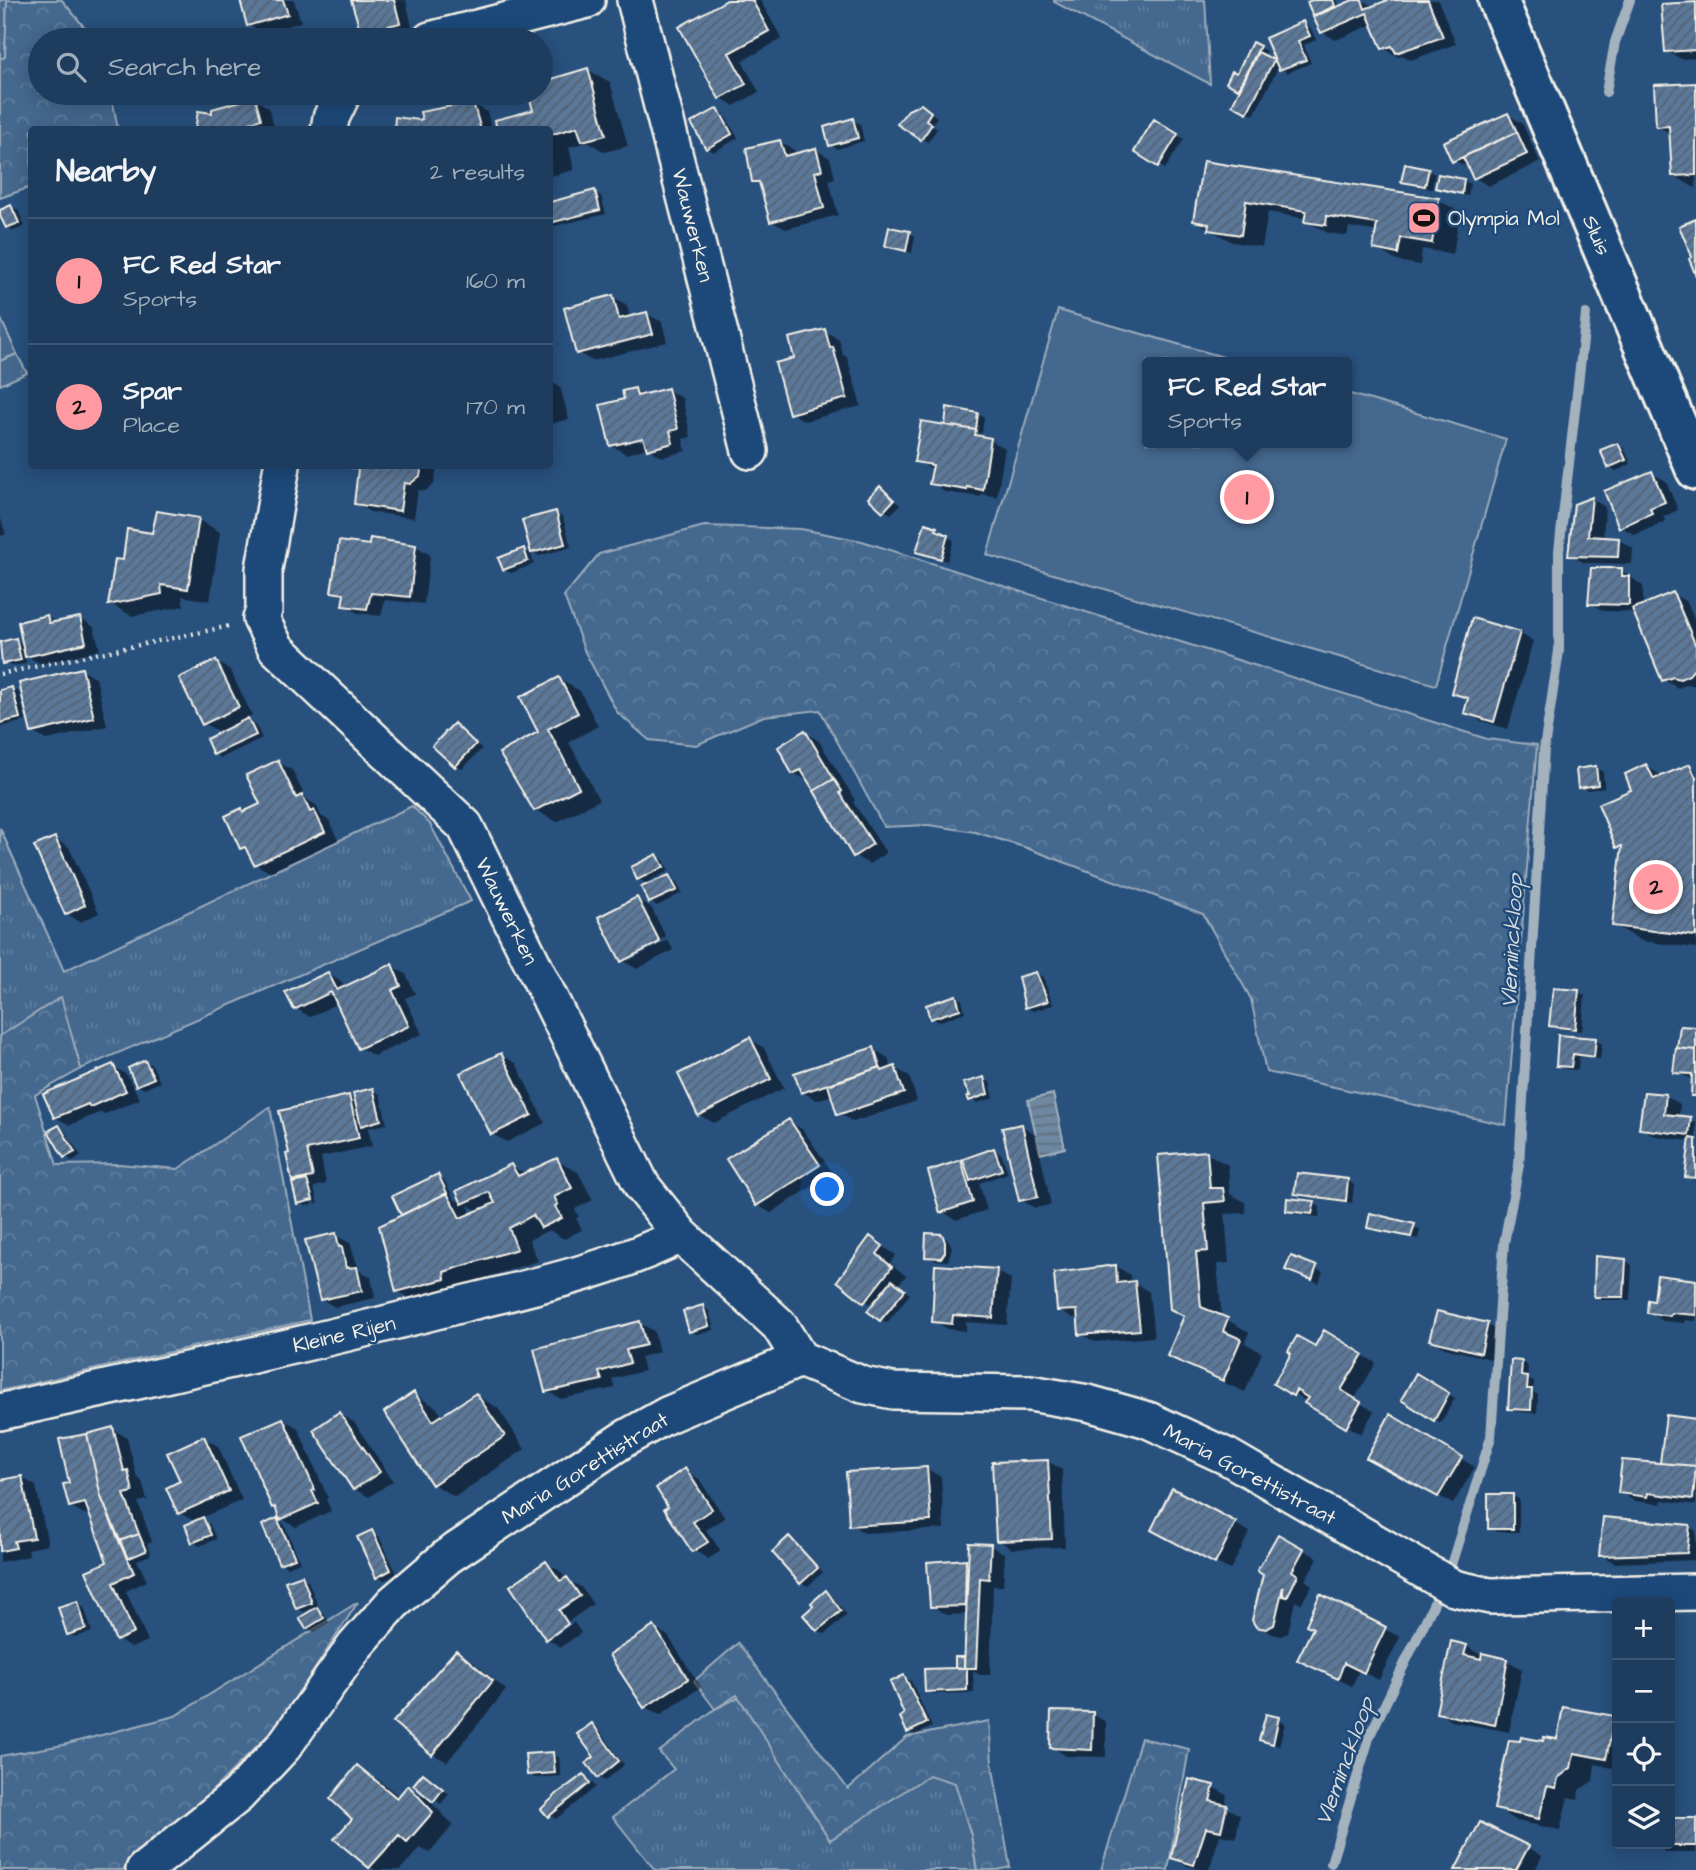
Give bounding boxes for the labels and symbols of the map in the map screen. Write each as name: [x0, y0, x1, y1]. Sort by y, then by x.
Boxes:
street label: Wauwerken: [664, 165, 721, 285]
sports icon: Olympia Mol: [1405, 199, 1443, 237]
place label: Olympia Mol: [1448, 204, 1560, 235]
street label: Sluis: [1575, 211, 1618, 260]
pin: 1: [1224, 471, 1270, 523]
street label: Wauwerken: [468, 853, 545, 970]
pin: 2: [1633, 861, 1679, 913]
water label: Vleminckloop: [1493, 871, 1532, 1009]
your location: [810, 1172, 844, 1206]
street label: Kleine Rijen: [290, 1309, 398, 1360]
street label: Maria Gorettistraat: [496, 1405, 675, 1532]
street label: Maria Gorettistraat: [1158, 1417, 1342, 1533]
water label: Vleminckloop: [1307, 1691, 1384, 1830]

